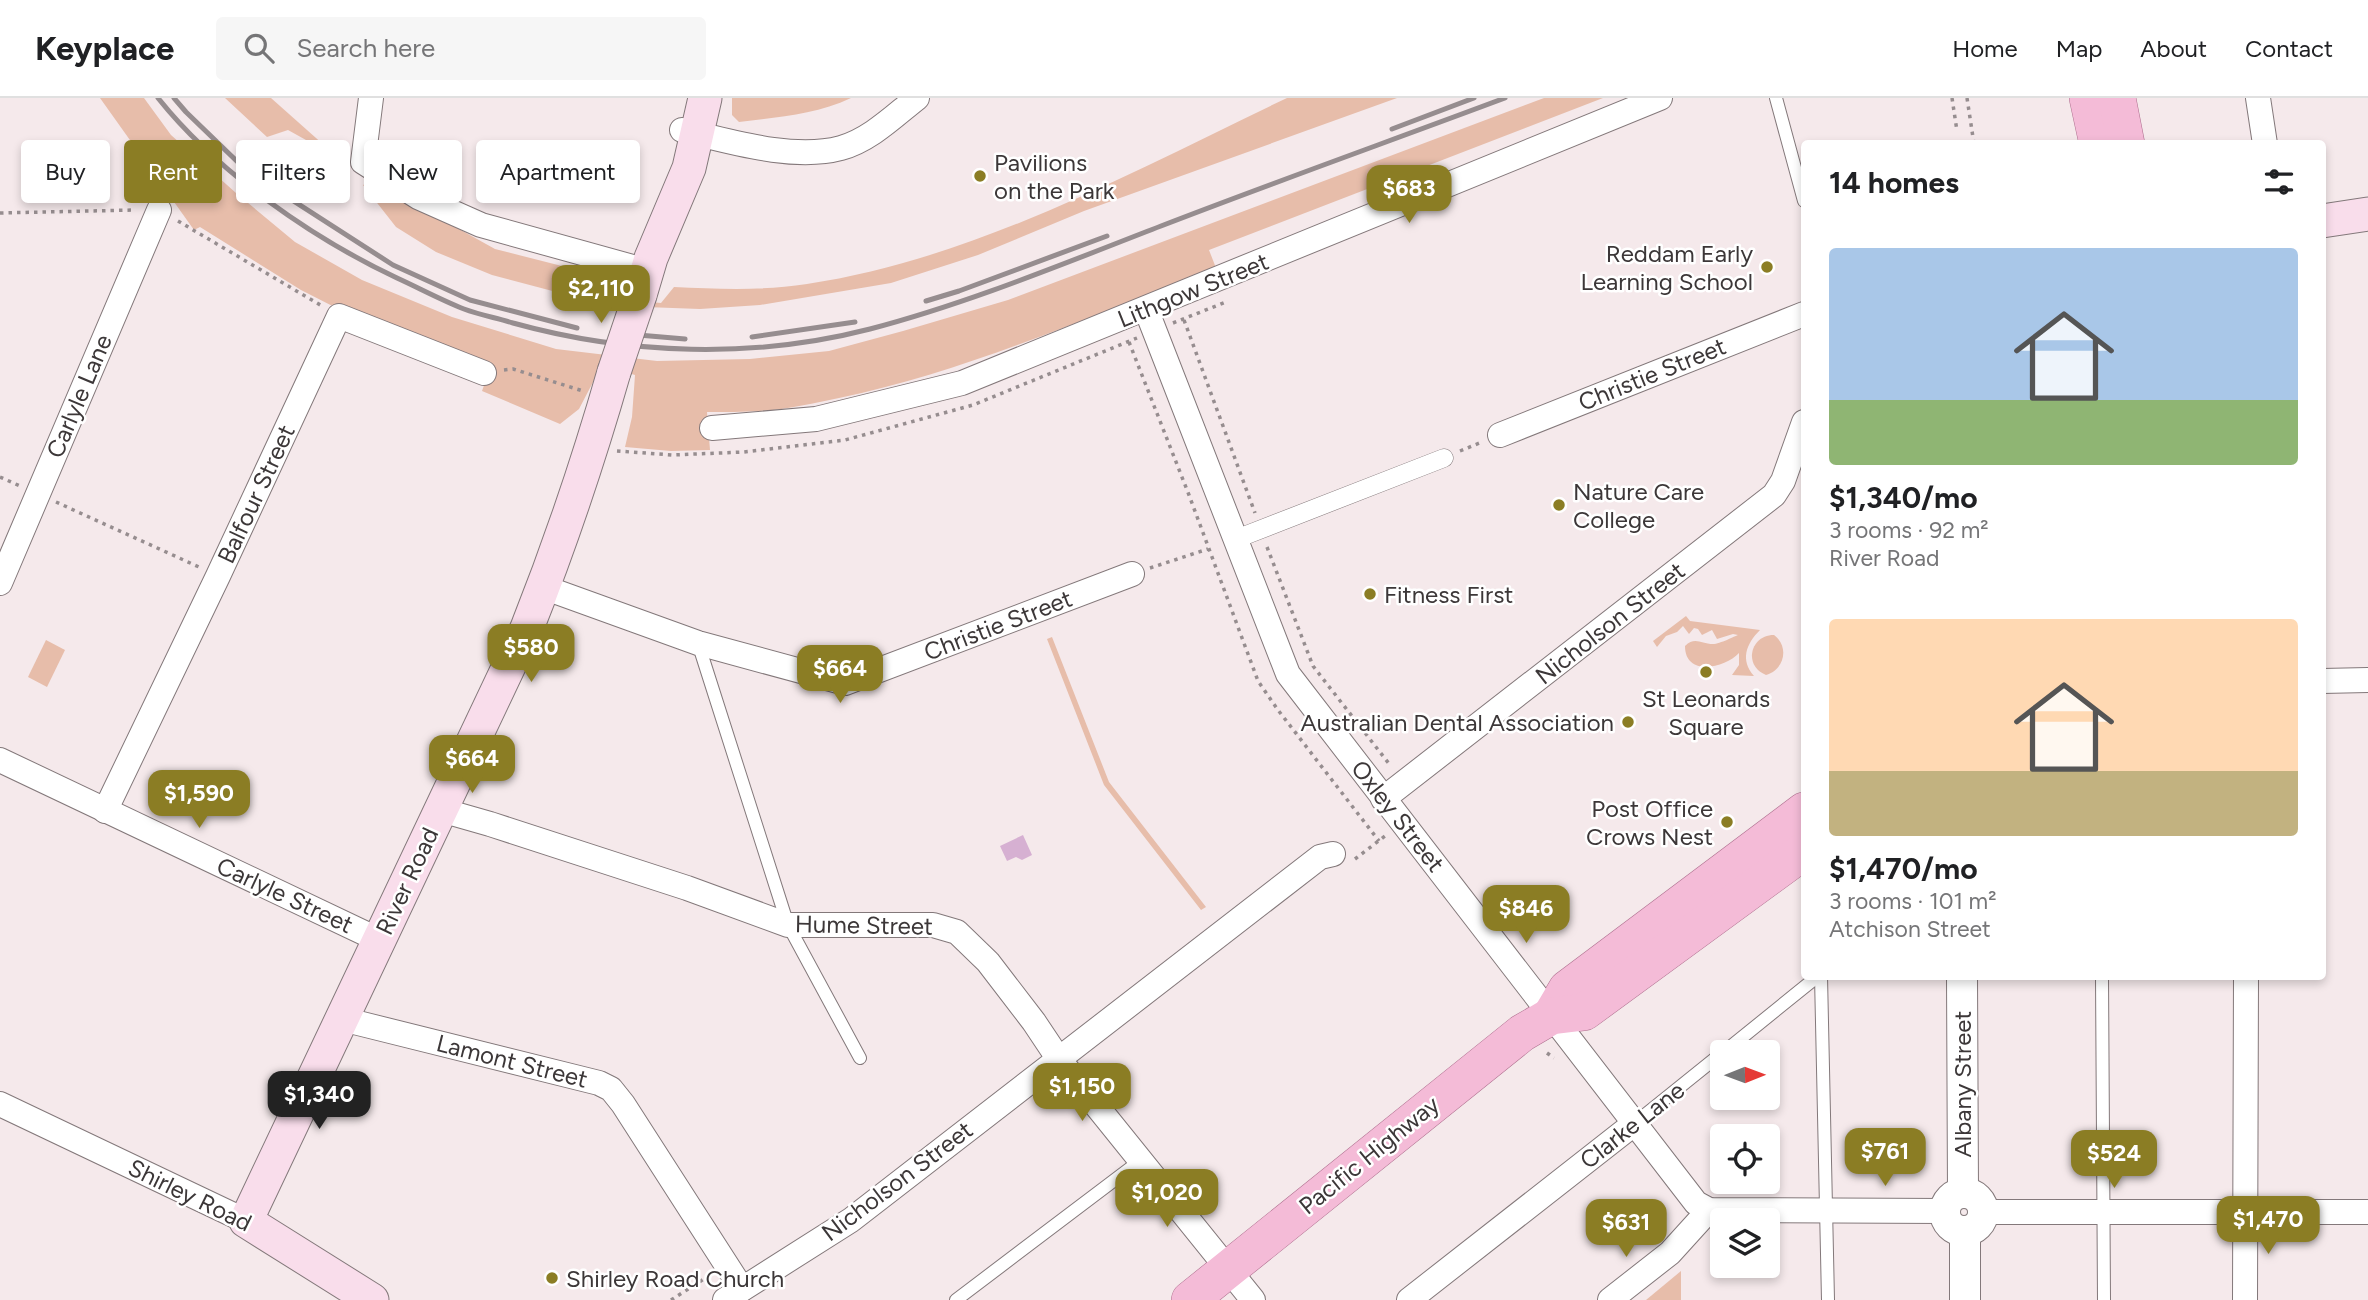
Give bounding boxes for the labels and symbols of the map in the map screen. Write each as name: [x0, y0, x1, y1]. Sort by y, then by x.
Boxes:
place label: Pavilions on the Park: [994, 148, 1115, 205]
pin: $683: [1368, 166, 1450, 225]
marker: Pavilions on the Park: [972, 168, 988, 184]
place label: Reddam Early Learning School: [1580, 239, 1753, 296]
street label: Lithgow Street: [1113, 247, 1273, 333]
marker: Reddam Early Learning School: [1759, 259, 1775, 275]
pin: $2,110: [544, 266, 658, 325]
street label: Carlyle Lane: [40, 330, 118, 462]
street label: Christie Street: [1574, 331, 1730, 417]
street label: Balfour Street: [211, 420, 301, 568]
place label: Nature Care College: [1573, 477, 1704, 534]
marker: Nature Care College: [1551, 497, 1567, 513]
street label: Nicholson Street: [1530, 556, 1690, 690]
place label: Fitness First: [1384, 580, 1513, 609]
street label: Christie Street: [920, 583, 1076, 667]
marker: Fitness First: [1362, 586, 1378, 602]
pin: $580: [490, 624, 572, 684]
pin: $664: [799, 646, 881, 705]
marker: St Leonards Square: [1698, 664, 1714, 680]
place label: St Leonards Square: [1642, 684, 1770, 741]
place label: Australian Dental Association: [1301, 708, 1614, 737]
marker: Australian Dental Association: [1620, 714, 1636, 730]
pin: $664: [431, 736, 513, 795]
street label: Oxley Street: [1345, 754, 1451, 878]
pin: $1,590: [142, 770, 256, 830]
place label: Post Office Crows Nest: [1586, 794, 1713, 851]
marker: Post Office Crows Nest: [1719, 814, 1735, 830]
street label: River Road: [370, 823, 444, 939]
street label: Carlyle Street: [212, 851, 358, 939]
pin: $846: [1485, 886, 1567, 945]
street label: Hume Street: [795, 909, 933, 941]
street label: Albany Street: [1948, 1011, 1977, 1157]
street label: Lamont Street: [433, 1028, 591, 1094]
north arrow: [1710, 1040, 1780, 1110]
pin: $1,150: [1025, 1063, 1139, 1123]
pin: $1,340: [262, 1072, 376, 1131]
street label: Clarke Lane: [1574, 1075, 1690, 1175]
street label: Pacific Highway: [1293, 1089, 1445, 1220]
street label: Nicholson Street: [816, 1115, 978, 1247]
pin: $761: [1844, 1128, 1926, 1188]
pin: $524: [2073, 1130, 2155, 1190]
street label: Shirley Road: [124, 1153, 256, 1237]
pin: $1,020: [1110, 1170, 1224, 1229]
pin: $1,470: [2211, 1196, 2325, 1256]
pin: $631: [1585, 1200, 1667, 1259]
place label: Shirley Road Church: [566, 1264, 784, 1293]
marker: Shirley Road Church: [544, 1270, 560, 1286]

